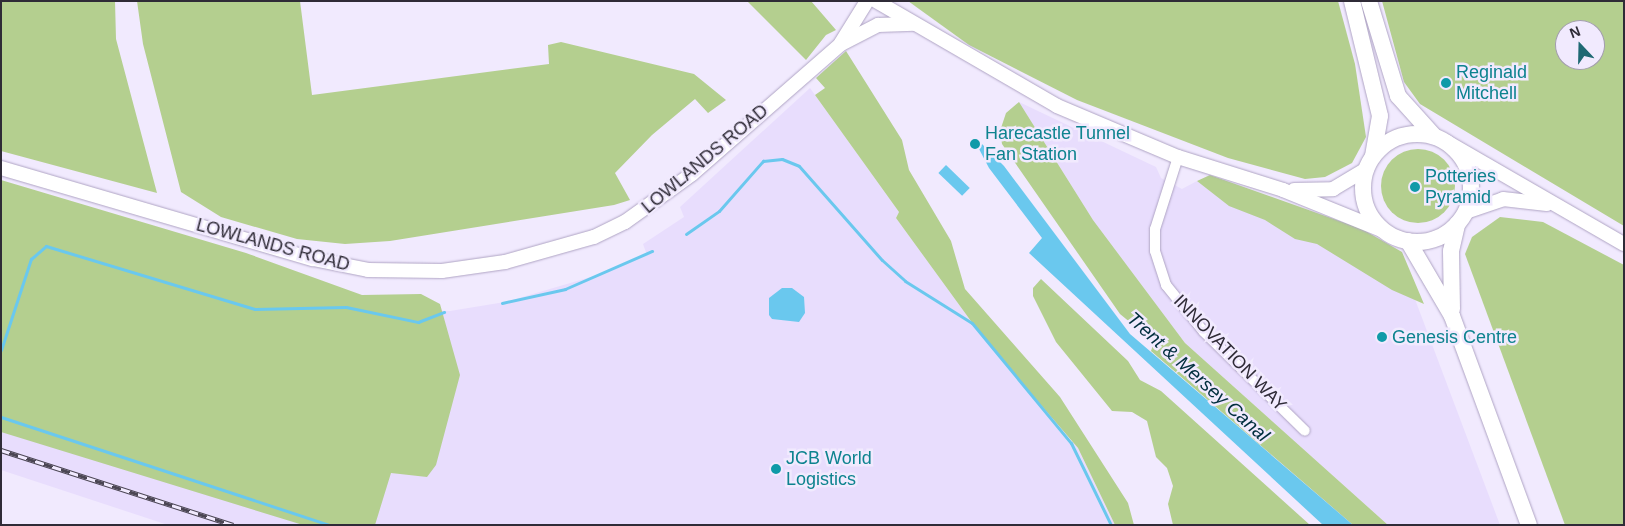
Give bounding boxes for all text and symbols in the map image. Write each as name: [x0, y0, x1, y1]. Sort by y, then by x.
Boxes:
north arrow: [1555, 20, 1605, 70]
text: N: [1567, 23, 1583, 41]
place label: Reginald Mitchell: [1456, 62, 1527, 104]
marker: Reginald Mitchell: [1440, 77, 1452, 89]
street label: LOWLANDS ROAD: [638, 100, 772, 218]
place label: Harecastle Tunnel Fan Station: [985, 123, 1130, 166]
marker: Harecastle Tunnel Fan Station: [969, 138, 981, 150]
place label: Potteries Pyramid: [1425, 166, 1496, 208]
marker: Potteries Pyramid: [1409, 181, 1421, 193]
street label: LOWLANDS ROAD: [194, 214, 352, 276]
street label: INNOVATION WAY: [1169, 290, 1291, 416]
water label: Trent & Mersey Canal: [1122, 307, 1274, 447]
place label: Genesis Centre: [1392, 326, 1517, 348]
marker: Genesis Centre: [1376, 331, 1388, 343]
place label: JCB World Logistics: [786, 448, 872, 490]
marker: JCB World Logistics: [770, 463, 782, 475]

